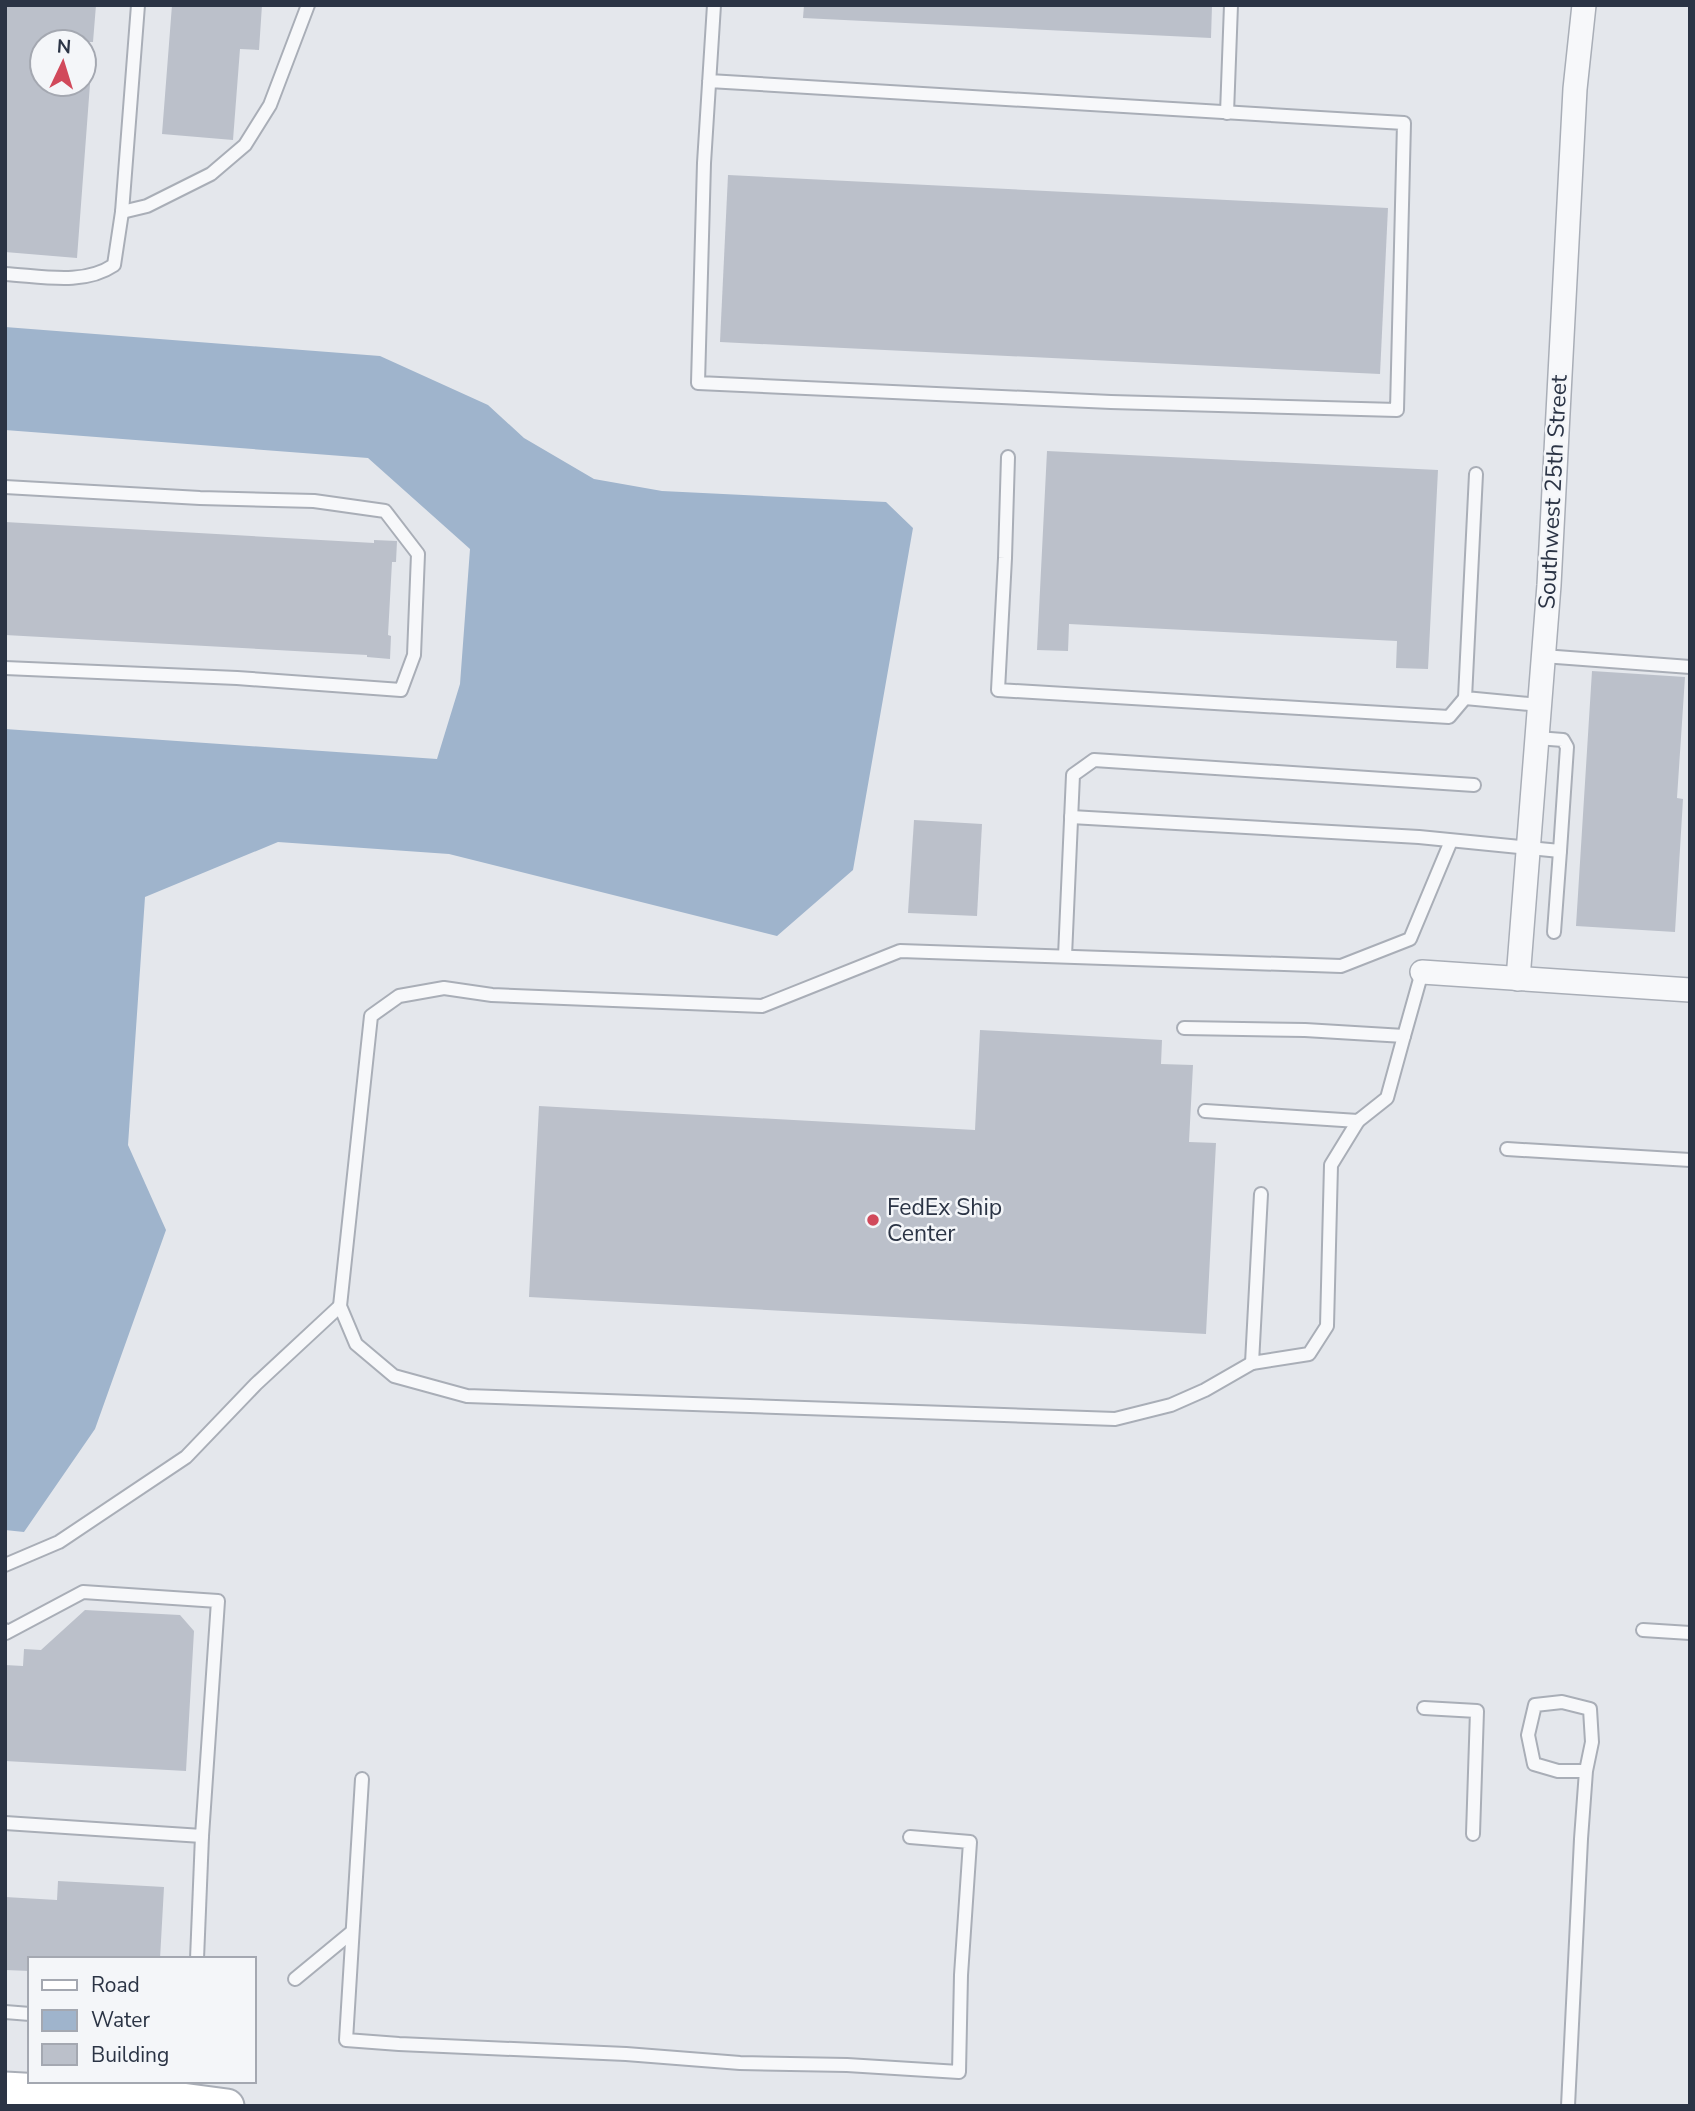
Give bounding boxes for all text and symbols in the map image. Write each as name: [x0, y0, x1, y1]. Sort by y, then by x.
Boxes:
north arrow: [28, 28, 98, 98]
text: N: [56, 34, 72, 61]
street label: Southwest 25th Street: [1531, 373, 1575, 610]
place label: FedEx Ship Center: [887, 1192, 1002, 1249]
marker: FedEx Ship Center: [865, 1212, 881, 1228]
legend: [28, 1957, 256, 2083]
text: Road: [91, 1971, 140, 1999]
text: Water: [91, 2006, 150, 2034]
text: Building: [91, 2041, 169, 2069]

